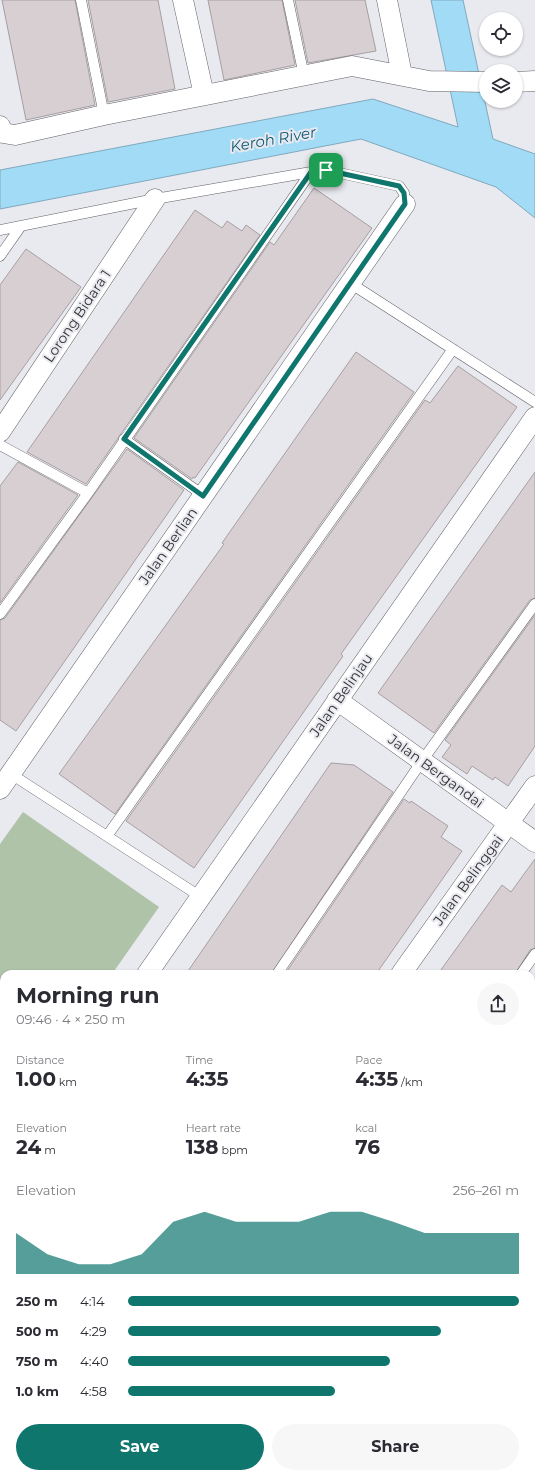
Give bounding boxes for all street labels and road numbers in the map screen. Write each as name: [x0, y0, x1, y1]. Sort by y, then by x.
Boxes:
street label: Lorong Bidara 1: [39, 266, 115, 366]
street label: Jalan Berlian: [134, 504, 201, 589]
street label: Jalan Belinjau: [305, 650, 376, 741]
street label: Jalan Bergandai: [384, 730, 487, 812]
street label: Jalan Belinggai: [428, 831, 507, 930]

